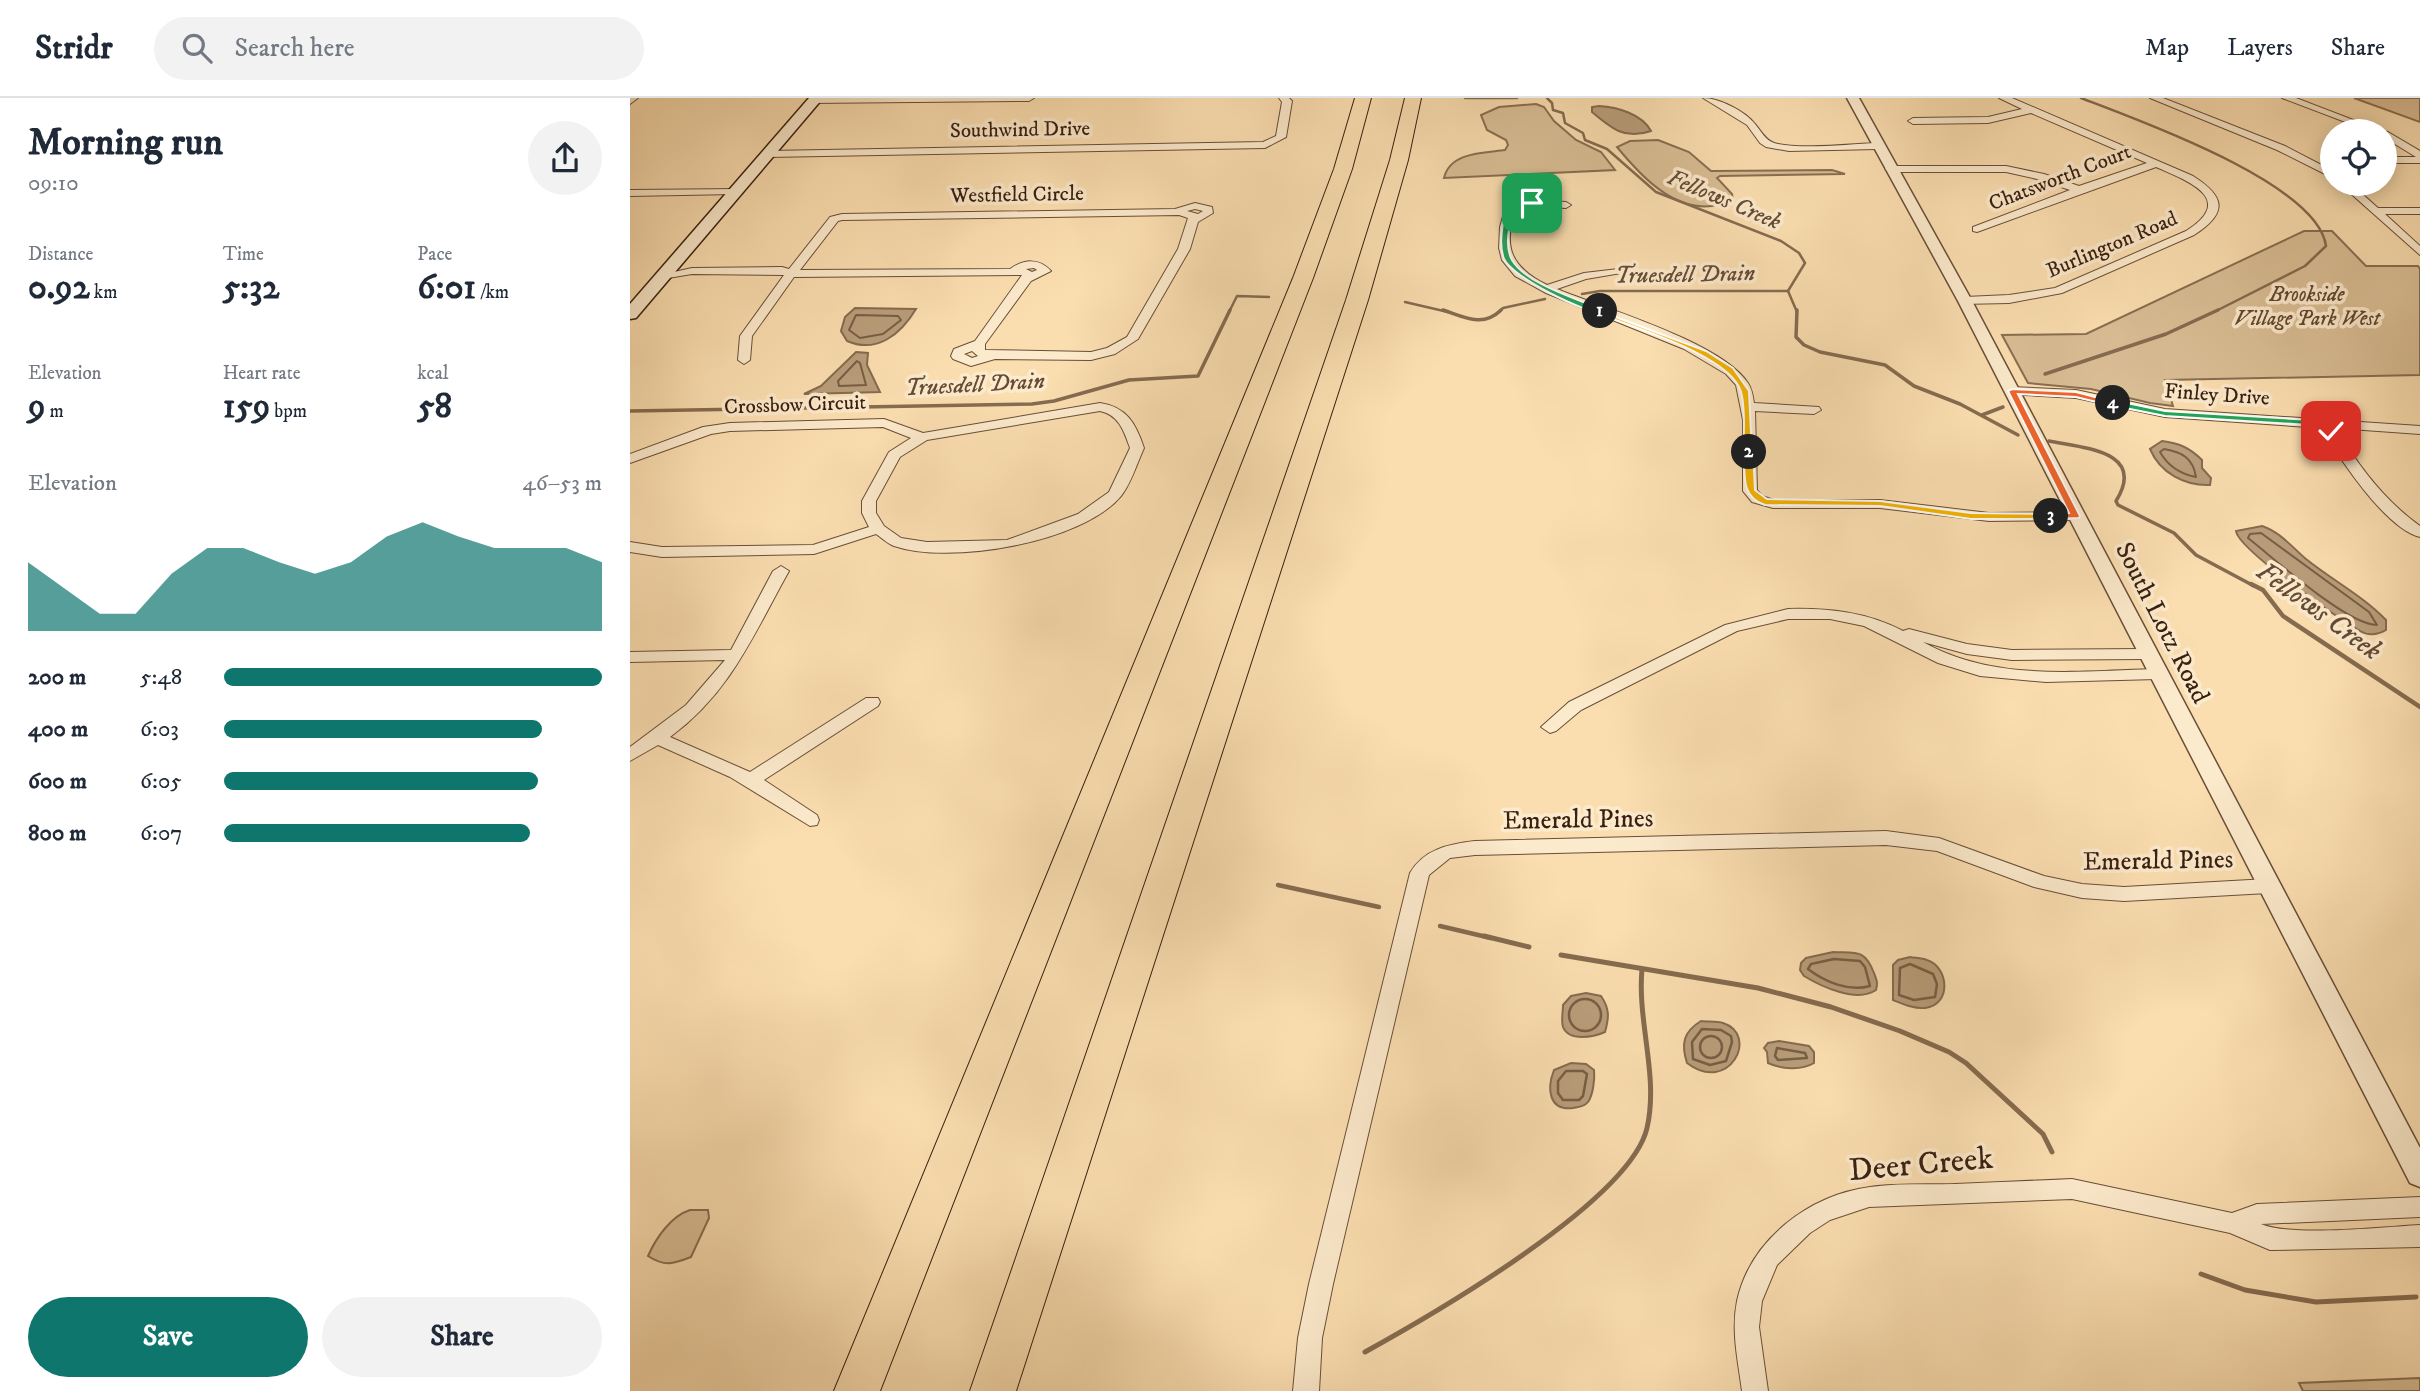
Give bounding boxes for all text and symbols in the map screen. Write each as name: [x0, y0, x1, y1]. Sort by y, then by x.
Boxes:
search box: [154, 17, 644, 80]
text: Stridr: [35, 28, 112, 69]
icon: search: [178, 29, 216, 67]
text: Search here: [234, 32, 355, 65]
text: Map: [2145, 33, 2189, 63]
text: Layers: [2227, 33, 2293, 63]
text: Share: [2331, 33, 2385, 63]
street label: Southwind Drive: [950, 116, 1091, 144]
text: Morning run: [28, 119, 223, 167]
map controls: [2320, 119, 2397, 196]
button: locate: [2320, 119, 2397, 196]
button: share: [528, 121, 602, 195]
street label: Chatsworth Court: [1985, 139, 2135, 217]
water label: Fellows Creek: [1663, 163, 1785, 237]
text: 09:10: [28, 169, 79, 198]
pin: [1502, 173, 1562, 233]
street label: Westfield Circle: [949, 181, 1084, 209]
icon: arrive: [1513, 184, 1551, 222]
street label: Burlington Road: [2043, 205, 2182, 284]
text: Distance: [28, 243, 93, 266]
text: Time: [223, 243, 264, 266]
text: Pace: [417, 243, 452, 266]
water label: Truesdell Drain: [1615, 259, 1756, 291]
text: 0.92: [28, 266, 90, 310]
text: 5:32: [223, 266, 279, 310]
text: 6:01: [417, 266, 476, 310]
text: km: [90, 281, 118, 304]
text: /km: [476, 281, 509, 304]
park label: Brookside Village Park West: [2234, 282, 2381, 332]
pin: 1: [1583, 294, 1618, 328]
text: 1: [1596, 299, 1603, 322]
text: Elevation: [28, 362, 102, 385]
text: Heart rate: [223, 362, 301, 385]
text: kcal: [417, 362, 449, 385]
water label: Truesdell Drain: [904, 367, 1046, 403]
street label: Finley Drive: [2164, 378, 2271, 412]
text: 9: [28, 385, 45, 429]
text: 159: [223, 385, 270, 429]
text: 58: [417, 385, 452, 429]
pin: 4: [2096, 386, 2130, 420]
street label: Crossbow Circuit: [724, 390, 867, 420]
text: 4: [2107, 391, 2118, 414]
text: m: [45, 400, 64, 423]
text: bpm: [270, 400, 307, 423]
pin: [2301, 401, 2361, 461]
icon: check: [2312, 412, 2350, 450]
pin: 2: [1732, 434, 1766, 470]
text: 2: [1744, 440, 1753, 463]
text: Elevation: [28, 469, 117, 498]
text: 46–53 m: [522, 469, 602, 498]
pin: 3: [2034, 498, 2068, 534]
text: 3: [2047, 504, 2054, 527]
street label: South Lotz Road: [2107, 537, 2217, 709]
water label: Fellows Creek: [2249, 554, 2389, 668]
text: 200 m: [28, 663, 86, 692]
text: 5:48: [140, 663, 182, 692]
text: 400 m: [28, 715, 88, 744]
text: 6:03: [140, 715, 179, 744]
text: 600 m: [28, 767, 87, 796]
text: 6:05: [140, 767, 182, 796]
street label: Emerald Pines: [1502, 802, 1654, 838]
text: 800 m: [28, 819, 86, 848]
text: 6:07: [140, 819, 182, 848]
street label: Emerald Pines: [2082, 843, 2234, 879]
street label: Deer Creek: [1847, 1139, 1995, 1191]
button: Save: [28, 1297, 308, 1377]
button: Share: [322, 1297, 602, 1377]

